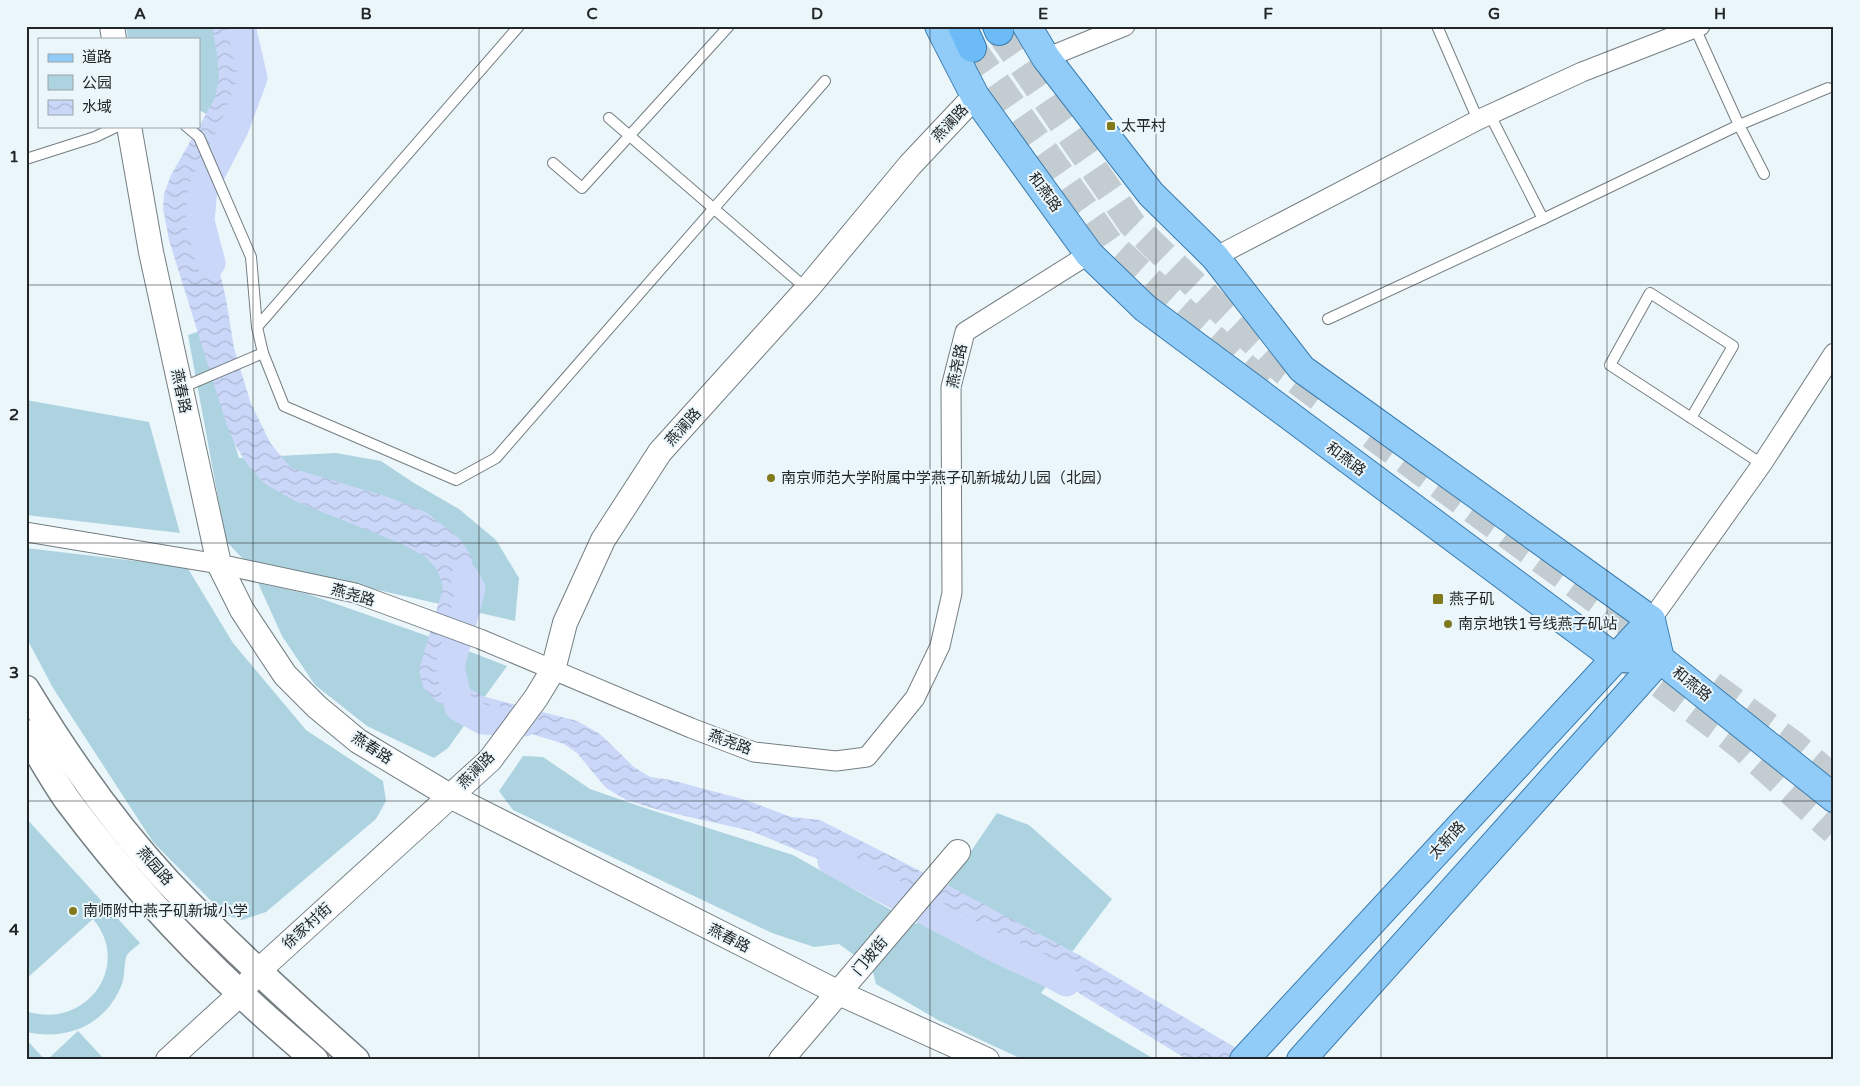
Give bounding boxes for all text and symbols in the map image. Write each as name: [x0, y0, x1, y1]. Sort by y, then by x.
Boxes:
text: A: [134, 4, 146, 24]
text: B: [360, 4, 372, 24]
text: C: [586, 4, 598, 24]
text: D: [811, 4, 823, 24]
text: E: [1038, 4, 1048, 24]
text: F: [1263, 4, 1273, 24]
text: G: [1488, 4, 1500, 24]
text: H: [1714, 4, 1726, 24]
legend: [38, 38, 200, 128]
text: 道路: [82, 48, 112, 66]
text: 公园: [82, 74, 112, 92]
text: 水域: [82, 98, 112, 116]
street label: 燕澜路: [928, 100, 972, 146]
place label: 太平村: [1121, 117, 1166, 135]
marker: 太平村: [1105, 120, 1117, 132]
text: 1: [9, 147, 19, 167]
street label: 和燕路: [1024, 169, 1066, 215]
street label: 燕尧路: [944, 342, 970, 390]
street label: 燕春路: [168, 367, 194, 415]
street label: 燕澜路: [661, 404, 705, 450]
text: 2: [9, 405, 19, 425]
street label: 和燕路: [1323, 438, 1369, 480]
place label: 南京师范大学附属中学燕子矶新城幼儿园（北园）: [781, 469, 1111, 487]
marker: 南京师范大学附属中学燕子矶新城幼儿园（北园）: [765, 472, 777, 484]
street label: 燕尧路: [329, 580, 377, 610]
place label: 燕子矶: [1449, 590, 1494, 608]
marker: 燕子矶: [1431, 592, 1445, 606]
place label: 南京地铁1号线燕子矶站: [1458, 615, 1617, 633]
marker: 南京地铁1号线燕子矶站: [1442, 618, 1454, 630]
text: 3: [9, 663, 19, 683]
street label: 和燕路: [1669, 663, 1715, 705]
street label: 燕尧路: [706, 726, 754, 758]
street label: 燕春路: [348, 728, 396, 768]
street label: 燕澜路: [454, 748, 498, 792]
street label: 太新路: [1425, 817, 1469, 863]
street label: 燕园路: [133, 843, 177, 889]
street label: 徐家村街: [279, 899, 335, 953]
place label: 南师附中燕子矶新城小学: [83, 902, 248, 920]
marker: 南师附中燕子矶新城小学: [67, 905, 79, 917]
text: 4: [9, 920, 19, 940]
street label: 燕春路: [705, 920, 753, 956]
street label: 门坡街: [849, 933, 891, 979]

